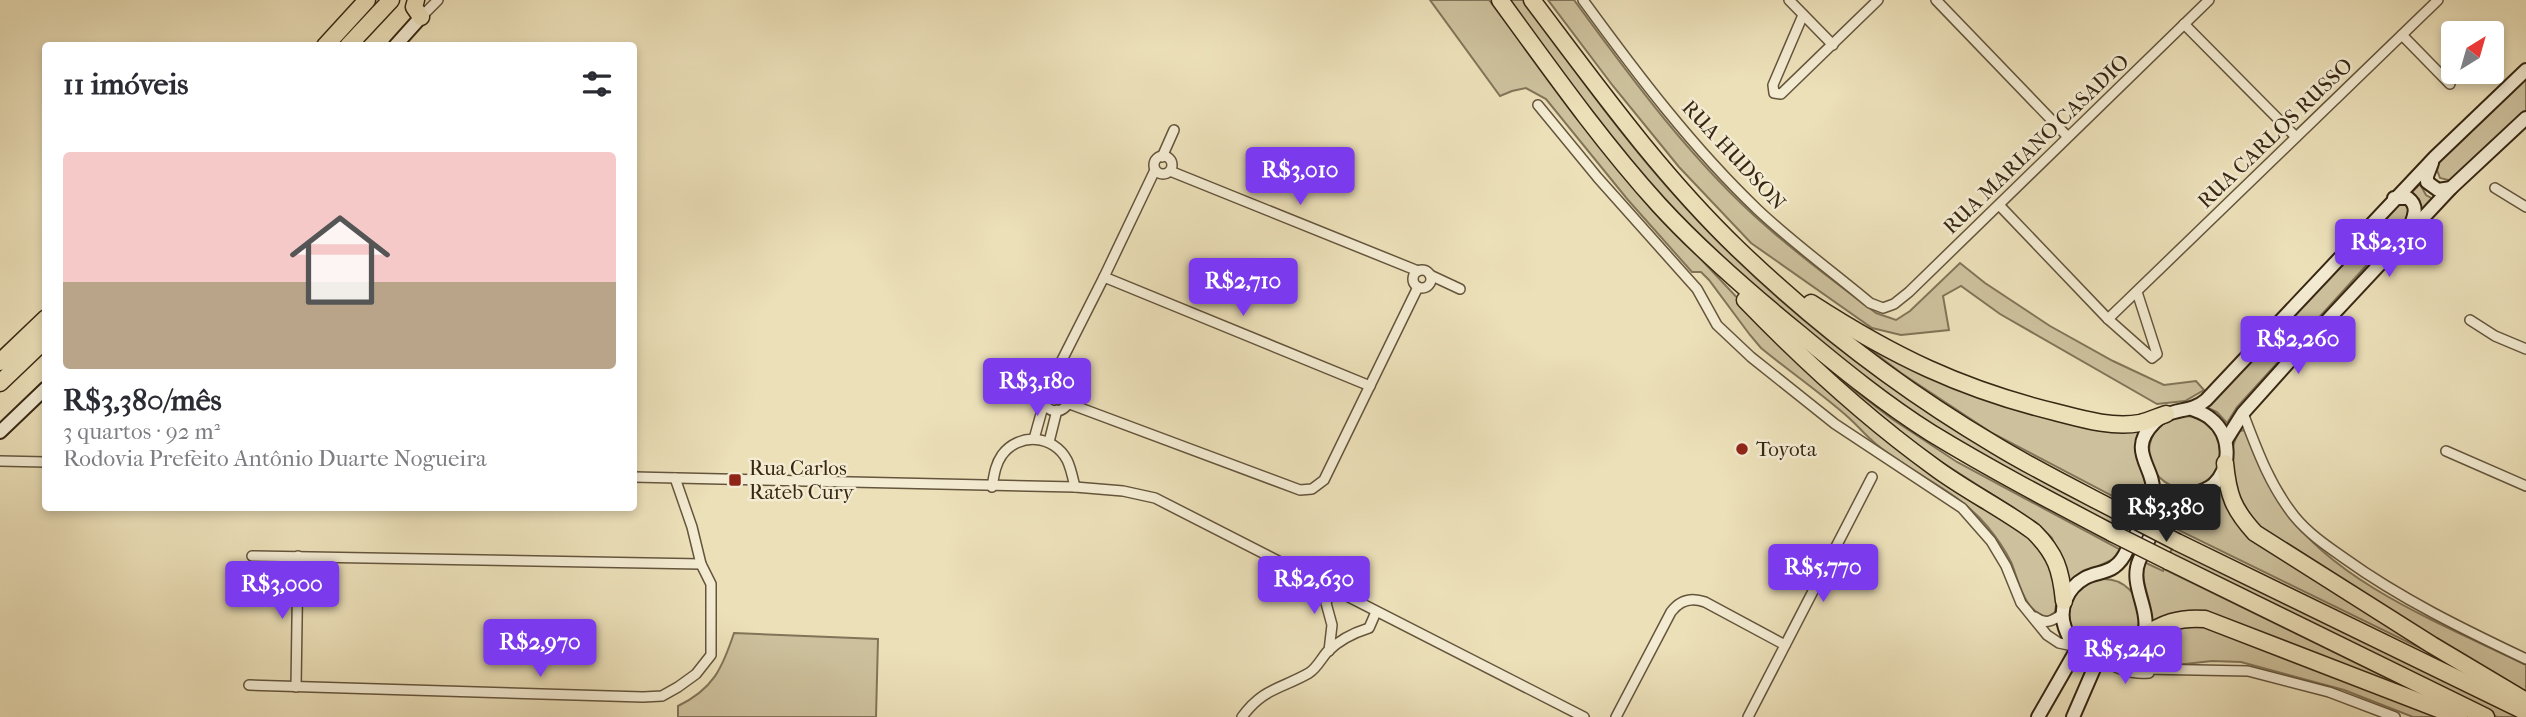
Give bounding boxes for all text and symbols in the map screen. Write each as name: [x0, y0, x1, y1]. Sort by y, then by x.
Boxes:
north arrow: [2441, 21, 2504, 84]
map controls: [2441, 21, 2504, 84]
street label: RUA MARIANO CASADIO: [1938, 49, 2134, 239]
street label: RUA CARLOS RUSSO: [2193, 53, 2357, 213]
icon: filters: [578, 65, 616, 103]
text: 11 imóveis: [63, 67, 188, 102]
street label: RUA HUDSON: [1677, 95, 1791, 215]
pin: R$3,010: [1235, 148, 1365, 207]
text: R$3,010: [1262, 156, 1338, 183]
icon: home: [277, 197, 403, 323]
pin: R$2,310: [2324, 219, 2454, 279]
text: R$2,310: [2351, 228, 2427, 255]
pin: R$2,710: [1178, 258, 1308, 318]
text: R$2,710: [1205, 267, 1281, 294]
pin: R$2,260: [2233, 316, 2363, 376]
text: R$2,260: [2257, 325, 2339, 352]
pin: R$3,180: [972, 358, 1102, 418]
text: R$3,180: [999, 367, 1075, 394]
text: R$3,380/mês: [63, 383, 222, 418]
text: 3 quartos · 92 m²: [63, 418, 220, 445]
place label: Toyota: [1756, 437, 1817, 461]
marker: Toyota: [1734, 441, 1750, 457]
text: Rodovia Prefeito Antônio Duarte Nogueira: [63, 445, 487, 472]
place label: Rua Carlos Rateb Cury: [749, 456, 855, 504]
marker: Rua Carlos Rateb Cury: [727, 472, 743, 488]
pin: R$3,380: [2101, 484, 2231, 544]
text: R$3,380: [2127, 493, 2205, 520]
pin: R$5,770: [1758, 544, 1888, 604]
text: R$5,770: [1784, 553, 1862, 580]
pin: R$2,630: [1249, 556, 1379, 616]
pin: R$3,000: [217, 562, 347, 621]
text: R$2,630: [1274, 565, 1354, 592]
text: R$3,000: [241, 570, 323, 597]
pin: R$2,970: [475, 620, 605, 679]
pin: R$5,240: [2060, 626, 2190, 686]
text: R$2,970: [499, 628, 581, 655]
text: R$5,240: [2084, 635, 2166, 662]

